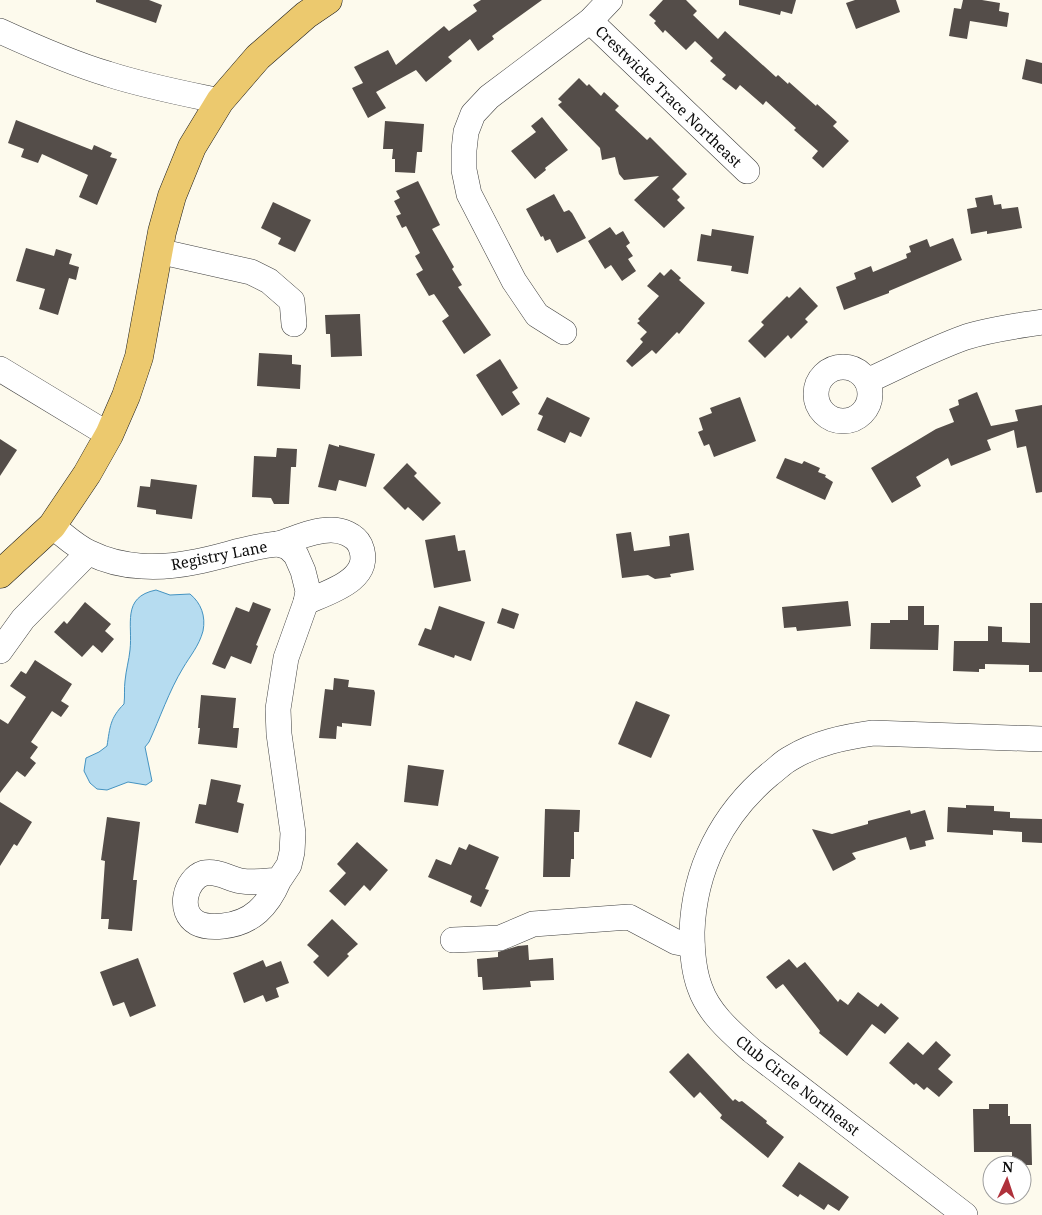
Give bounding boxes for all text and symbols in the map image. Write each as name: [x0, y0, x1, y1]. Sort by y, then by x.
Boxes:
street label: Crestwicke Trace Northeast: [592, 21, 746, 171]
street label: Registry Lane: [169, 536, 269, 574]
street label: Club Circle Northeast: [732, 1030, 864, 1140]
north arrow: [982, 1155, 1032, 1205]
text: N: [1002, 1157, 1014, 1176]

